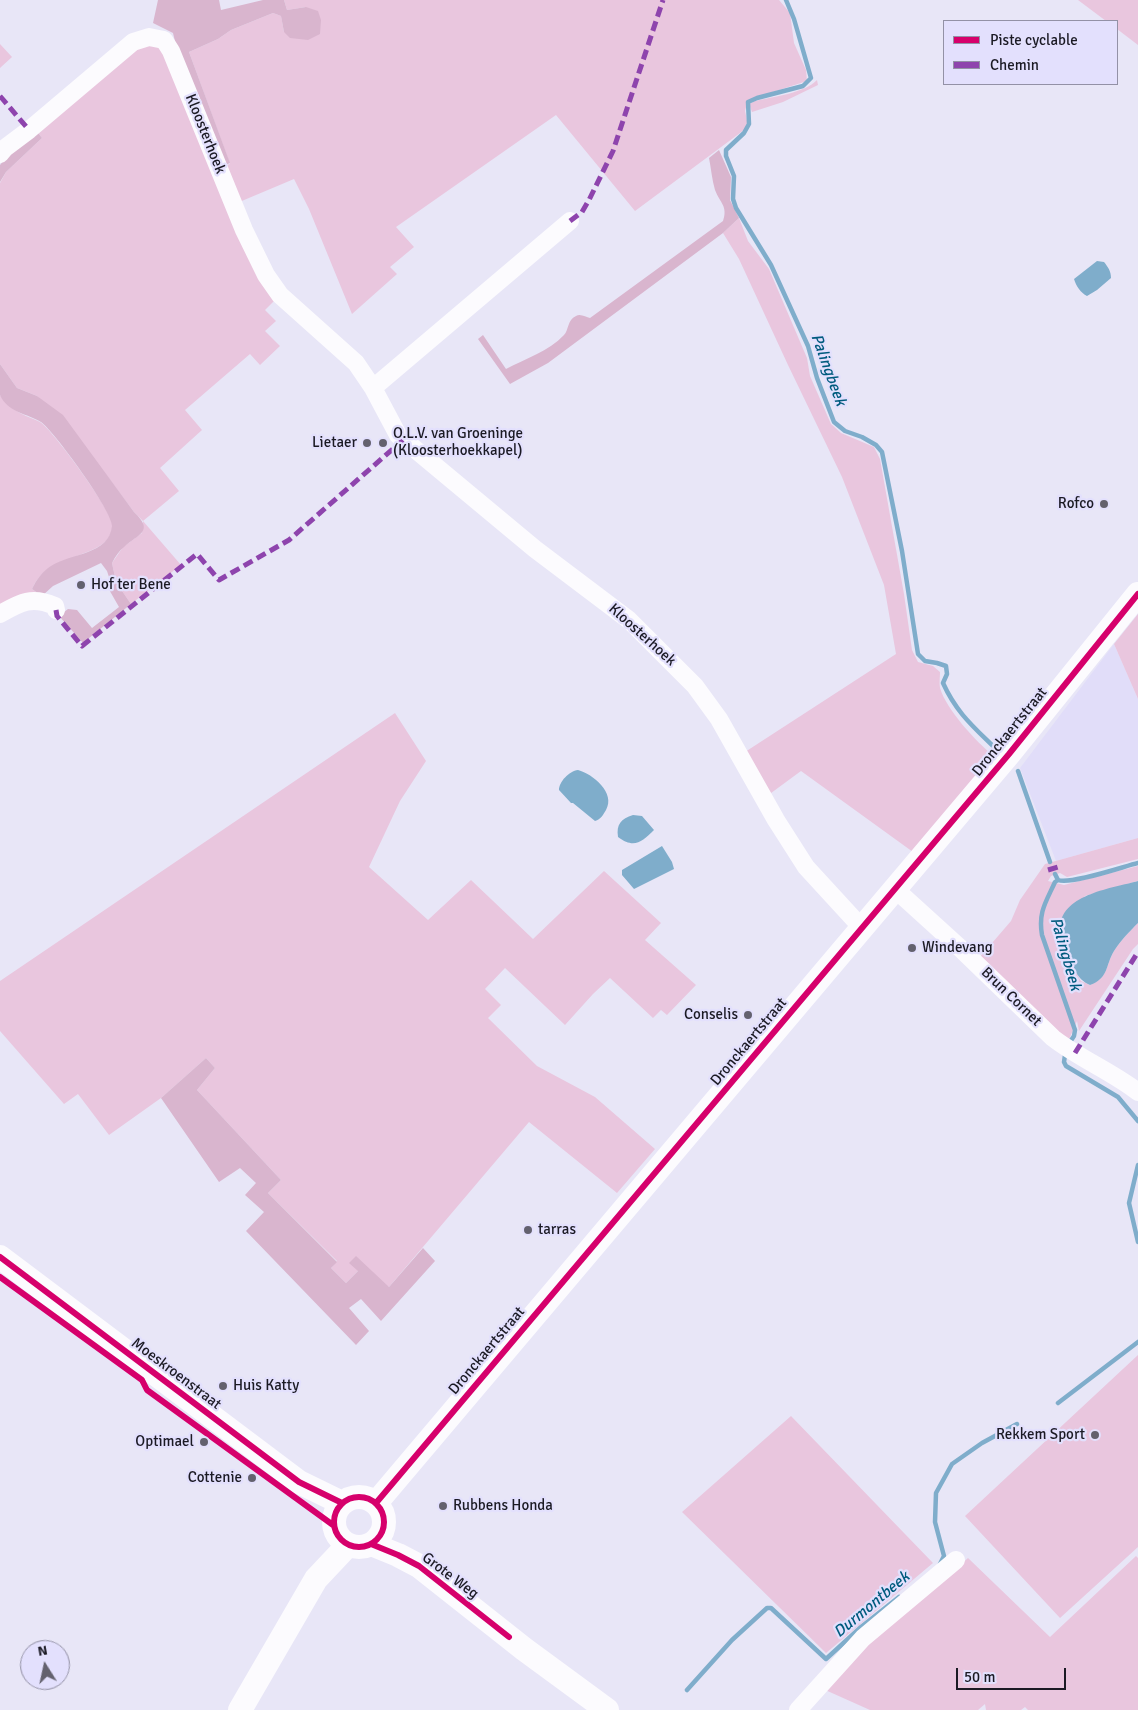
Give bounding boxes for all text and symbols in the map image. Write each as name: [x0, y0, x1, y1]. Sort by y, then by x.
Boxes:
legend: [943, 20, 1118, 85]
text: Piste cyclable: [990, 31, 1078, 49]
text: Chemin: [990, 56, 1039, 74]
street label: Kloosterhoek: [181, 91, 229, 177]
water label: Palingbeek: [806, 331, 850, 409]
place label: O.L.V. van Groeninge (Kloosterhoekkapel): [393, 425, 523, 460]
place label: Lietaer: [312, 434, 357, 452]
marker: Lietaer: [361, 437, 373, 449]
marker: O.L.V. van Groeninge (Kloosterhoekkapel): [377, 437, 389, 449]
place label: Rofco: [1058, 495, 1094, 513]
marker: Rofco: [1098, 498, 1110, 510]
place label: Hof ter Bene: [91, 576, 171, 594]
marker: Hof ter Bene: [75, 579, 87, 591]
street label: Kloosterhoek: [605, 600, 679, 670]
street label: Dronckaertstraat: [969, 684, 1051, 780]
water label: Palingbeek: [1045, 915, 1085, 993]
place label: Windevang: [922, 939, 993, 957]
marker: Windevang: [906, 942, 918, 954]
street label: Brun Cornet: [977, 964, 1045, 1030]
street label: Dronckaertstraat: [707, 994, 791, 1090]
place label: Conselis: [684, 1006, 738, 1024]
marker: Conselis: [742, 1009, 754, 1021]
place label: tarras: [538, 1221, 576, 1239]
marker: tarras: [522, 1224, 534, 1236]
street label: Dronckaertstraat: [445, 1303, 529, 1399]
street label: Moeskroenstraat: [128, 1334, 224, 1414]
place label: Huis Katty: [233, 1377, 299, 1395]
marker: Huis Katty: [217, 1380, 229, 1392]
place label: Rekkem Sport: [996, 1426, 1085, 1444]
marker: Rekkem Sport: [1089, 1429, 1101, 1441]
place label: Optimael: [135, 1433, 194, 1451]
marker: Optimael: [198, 1436, 210, 1448]
place label: Cottenie: [188, 1469, 242, 1487]
marker: Cottenie: [246, 1472, 258, 1484]
place label: Rubbens Honda: [453, 1497, 553, 1515]
marker: Rubbens Honda: [437, 1500, 449, 1512]
street label: Grote Weg: [418, 1549, 482, 1603]
water label: Durmontbeek: [830, 1568, 914, 1642]
north arrow: [20, 1640, 70, 1690]
text: N: [36, 1642, 49, 1660]
scale bar: [958, 1658, 1068, 1690]
text: 50 m: [964, 1668, 995, 1686]

